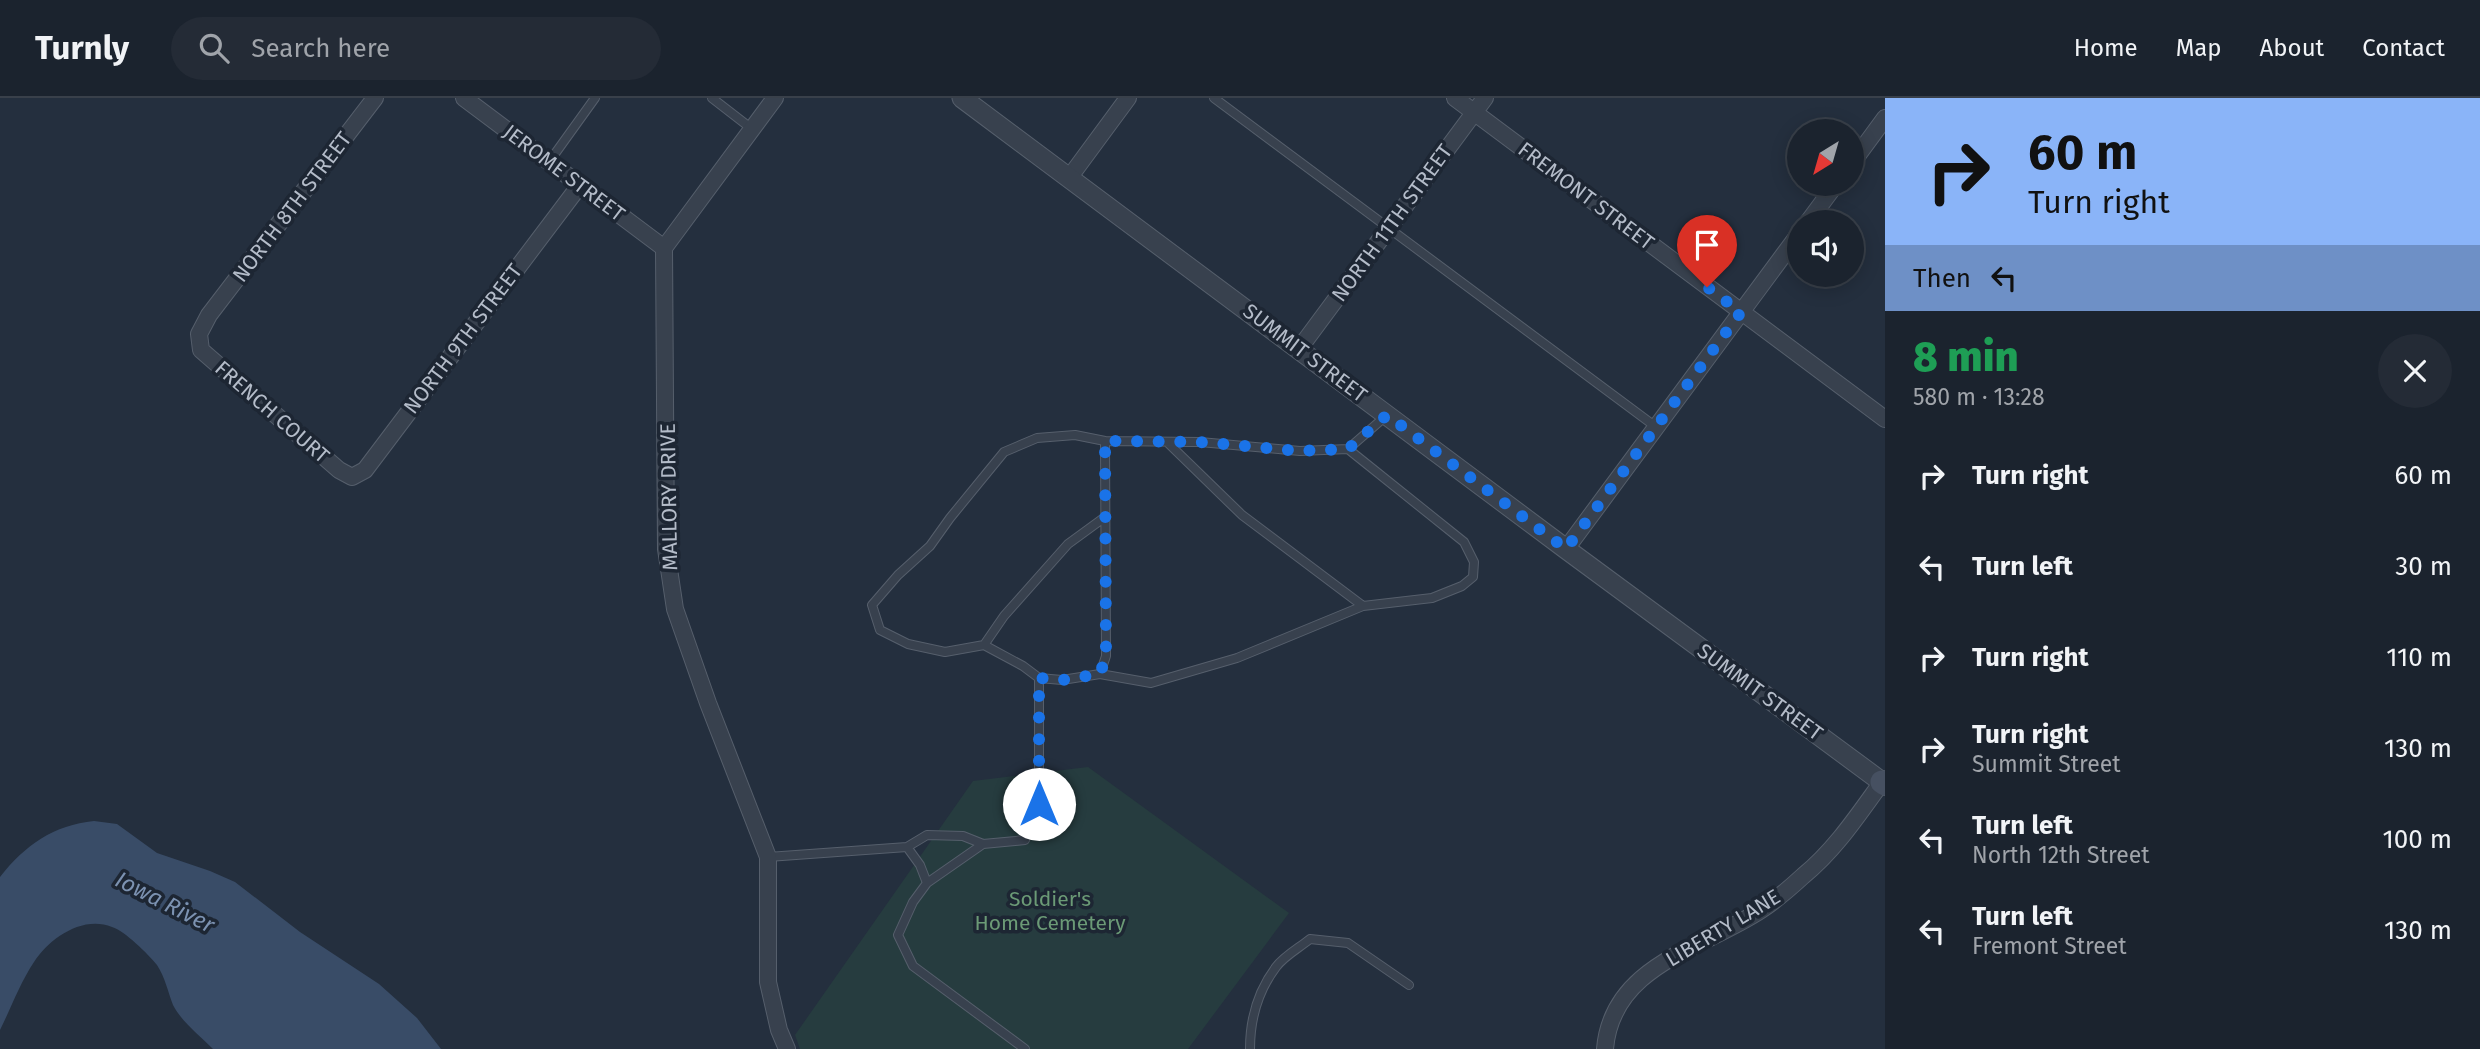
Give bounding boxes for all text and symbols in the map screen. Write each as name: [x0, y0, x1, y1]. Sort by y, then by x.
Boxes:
search box: [171, 17, 661, 80]
text: Turnly: [35, 28, 129, 68]
icon: search: [195, 29, 233, 67]
text: Search here: [251, 33, 390, 64]
text: Home: [2074, 34, 2138, 62]
text: Map: [2176, 34, 2222, 62]
text: About: [2260, 34, 2324, 62]
text: Contact: [2362, 34, 2445, 62]
street label: JEROME STREET: [498, 119, 630, 227]
north arrow: [1787, 119, 1864, 196]
map controls: [1787, 119, 1864, 287]
text: 60 m: [2028, 123, 2137, 182]
icon: right: [1913, 126, 2004, 217]
street label: NORTH 8TH STREET: [227, 127, 357, 287]
street label: FREMONT STREET: [1513, 136, 1659, 256]
street label: NORTH 11TH STREET: [1326, 139, 1458, 307]
text: Turn right: [2028, 183, 2170, 221]
button: sound: [1787, 210, 1864, 287]
pin: [1677, 215, 1737, 287]
icon: arrive: [1688, 226, 1726, 264]
street label: NORTH 9TH STREET: [398, 259, 528, 419]
icon: left: [1985, 259, 2023, 297]
text: Then: [1913, 263, 1971, 294]
street label: SUMMIT STREET: [1238, 298, 1372, 408]
text: 8 min: [1913, 332, 2019, 382]
button: close: [2378, 334, 2452, 408]
street label: FRENCH COURT: [209, 355, 335, 469]
text: 580 m · 13:28: [1913, 383, 2045, 411]
street label: MALLORY DRIVE: [655, 423, 683, 571]
icon: right: [1913, 457, 1951, 495]
text: Turn right: [1972, 460, 2089, 491]
text: 60 m: [2394, 460, 2452, 491]
icon: left: [1913, 548, 1951, 586]
text: Turn left: [1972, 551, 2073, 582]
text: 30 m: [2395, 551, 2452, 582]
street label: SUMMIT STREET: [1692, 638, 1828, 746]
icon: right: [1913, 639, 1951, 677]
text: Turn right: [1972, 642, 2089, 673]
text: 110 m: [2386, 642, 2452, 673]
text: Turn right: [1972, 719, 2089, 750]
icon: right: [1913, 730, 1951, 768]
text: 130 m: [2384, 733, 2452, 764]
text: Summit Street: [1972, 750, 2121, 778]
position arrow: [1002, 767, 1076, 841]
text: Turn left: [1972, 810, 2073, 841]
icon: left: [1913, 821, 1951, 859]
text: 100 m: [2383, 824, 2452, 855]
text: North 12th Street: [1972, 841, 2150, 869]
water label: Iowa River: [111, 865, 220, 939]
street label: LIBERTY LANE: [1661, 884, 1785, 972]
park label: Soldier's Home Cemetery: [975, 886, 1126, 936]
text: Turn left: [1972, 901, 2073, 932]
icon: left: [1913, 912, 1951, 950]
text: 130 m: [2384, 915, 2452, 946]
text: Fremont Street: [1972, 932, 2127, 960]

